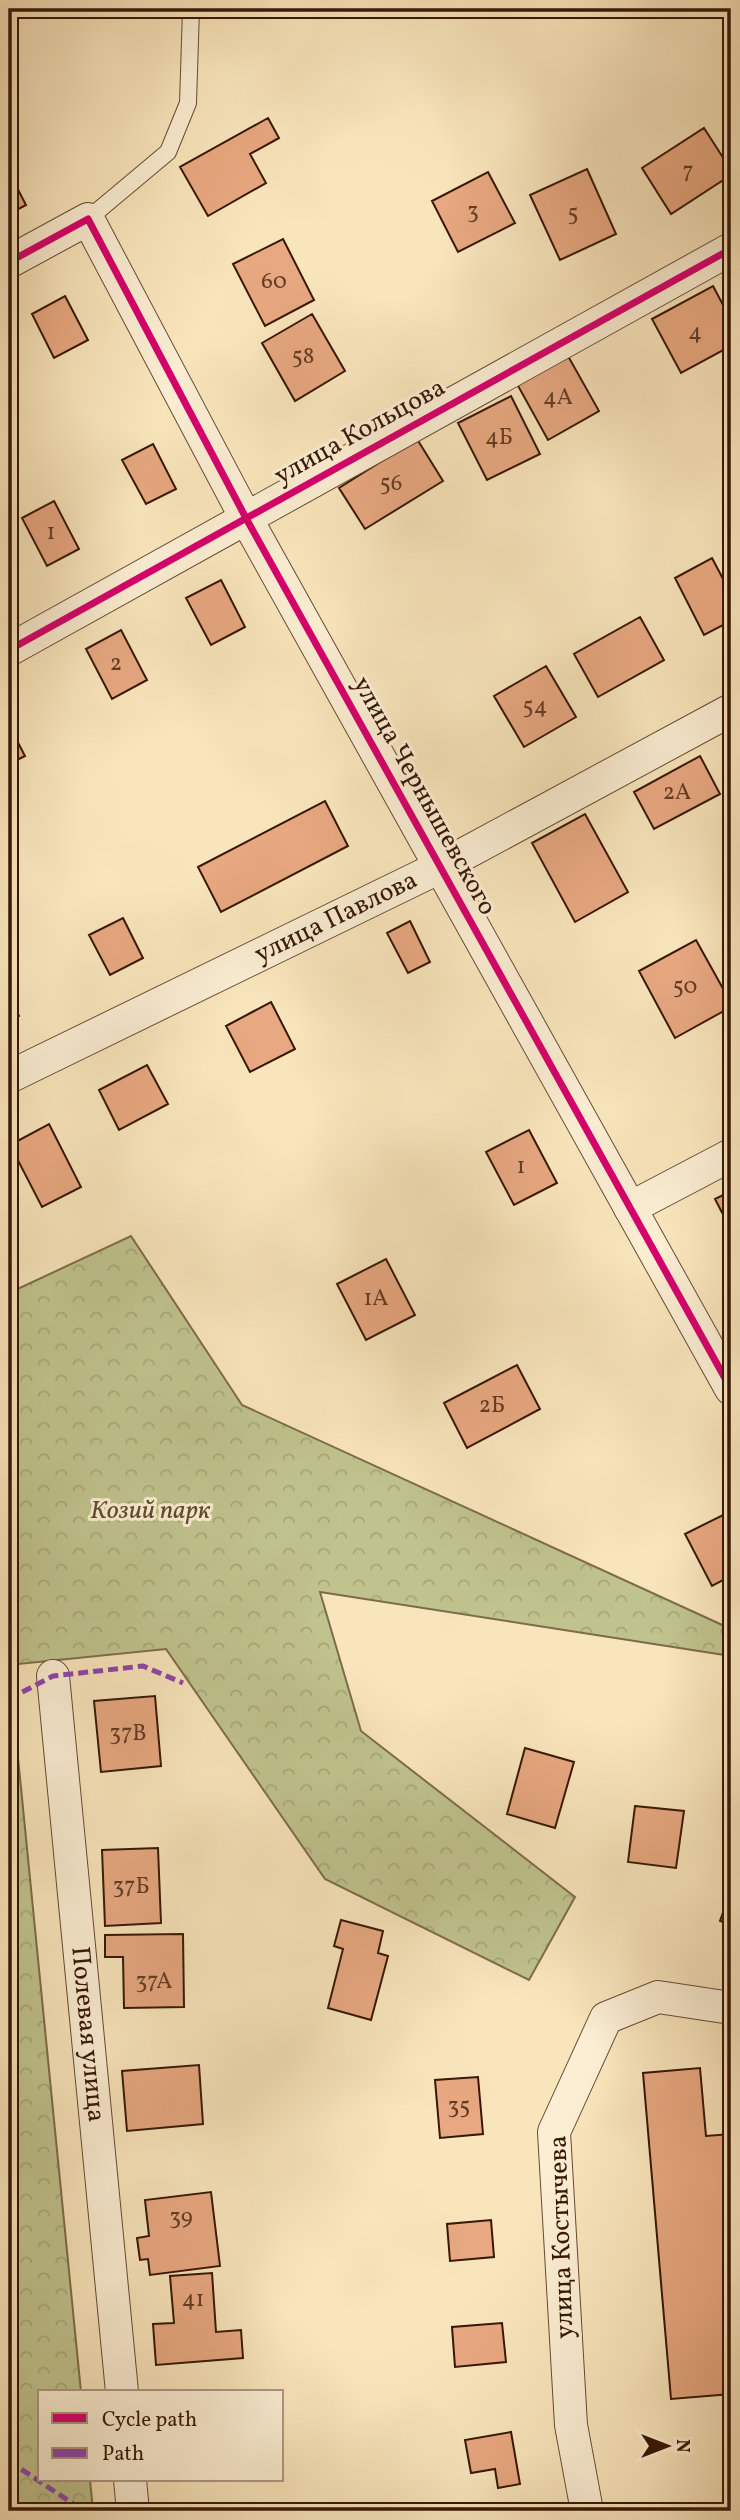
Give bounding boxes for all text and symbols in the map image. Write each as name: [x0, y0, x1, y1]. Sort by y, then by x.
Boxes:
house number: 7: [682, 156, 694, 188]
house number: 3: [467, 196, 479, 228]
house number: 5: [567, 198, 579, 230]
house number: 60: [261, 266, 287, 298]
house number: 4: [688, 317, 702, 349]
house number: 58: [292, 341, 314, 373]
street label: улица Кольцова: [268, 370, 452, 494]
house number: 4А: [543, 382, 573, 414]
house number: 4Б: [485, 422, 513, 454]
house number: 56: [380, 468, 402, 500]
house number: 1: [47, 517, 55, 549]
house number: 2: [110, 648, 122, 680]
street label: улица Чернышевского: [343, 670, 505, 922]
house number: 54: [523, 691, 547, 723]
house number: 2А: [663, 777, 691, 809]
street label: улица Павлова: [249, 863, 424, 973]
house number: 50: [673, 971, 697, 1003]
house number: 1: [517, 1151, 525, 1183]
house number: 1А: [363, 1283, 389, 1315]
house number: 2Б: [479, 1390, 505, 1422]
park label: Козий парк: [90, 1493, 211, 1529]
house number: 37В: [109, 1718, 147, 1750]
house number: 37Б: [112, 1871, 150, 1903]
street label: Полевая улица: [61, 1945, 114, 2124]
house number: 37А: [136, 1966, 172, 1998]
house number: 35: [448, 2091, 470, 2123]
street label: улица Костычева: [540, 2135, 584, 2339]
house number: 39: [169, 2202, 193, 2234]
house number: 41: [182, 2284, 204, 2316]
legend: [38, 2390, 284, 2482]
text: Cycle path: [102, 2406, 197, 2435]
north arrow: [632, 2412, 702, 2482]
text: N: [669, 2439, 695, 2453]
text: Path: [102, 2440, 144, 2469]

